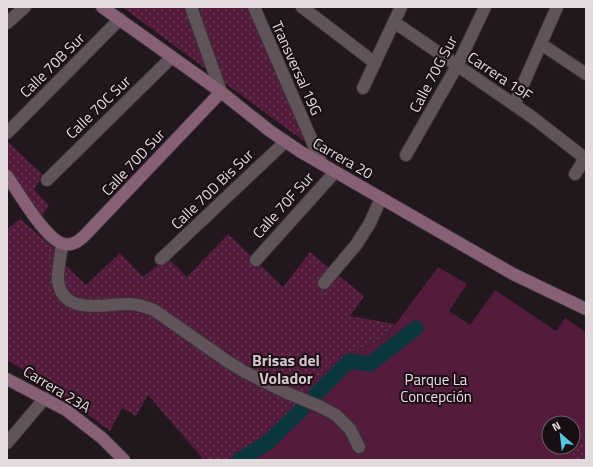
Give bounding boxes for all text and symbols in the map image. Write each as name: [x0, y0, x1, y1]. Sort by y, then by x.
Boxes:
street label: Transversal 19G: [266, 17, 328, 119]
street label: Calle 70B Sur: [14, 27, 90, 103]
street label: Calle 70G Sur: [403, 31, 463, 117]
street label: Carrera 19F: [463, 46, 537, 106]
street label: Calle 70C Sur: [60, 70, 136, 144]
street label: Calle 70D Sur: [96, 123, 170, 201]
street label: Carrera 20: [309, 131, 377, 185]
street label: Calle 70D Bis Sur: [165, 143, 259, 235]
street label: Calle 70F Sur: [247, 167, 319, 243]
district label: Brisas del Volador: [252, 348, 320, 390]
street label: Carrera 23A: [19, 360, 95, 418]
park label: Parque La Concepción: [400, 368, 472, 408]
north arrow: [541, 415, 581, 455]
text: N: [549, 417, 563, 435]

